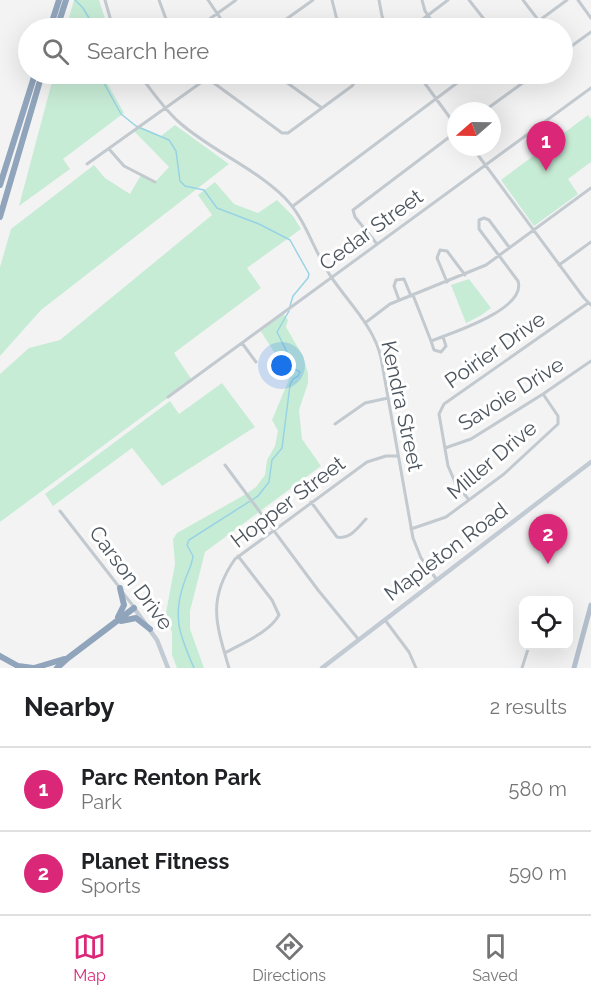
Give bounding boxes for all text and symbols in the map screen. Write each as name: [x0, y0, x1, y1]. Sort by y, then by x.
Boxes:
search box: [18, 18, 573, 84]
icon: search: [39, 35, 72, 68]
text: Search here: [87, 38, 209, 64]
north arrow: [447, 102, 501, 156]
pin: 1: [526, 122, 566, 171]
street label: Cedar Street: [314, 184, 427, 275]
street label: Poirier Drive: [440, 306, 550, 393]
street label: Kendra Street: [376, 338, 429, 473]
your location: [267, 351, 296, 380]
street label: Savoie Drive: [453, 351, 568, 436]
street label: Miller Drive: [442, 415, 541, 504]
street label: Hopper Street: [226, 451, 350, 553]
street label: Mapleton Road: [379, 497, 512, 606]
pin: 2: [528, 514, 568, 564]
street label: Carson Drive: [84, 521, 179, 635]
map controls: [519, 596, 573, 650]
button: locate: [519, 596, 573, 650]
text: Nearby: [24, 692, 114, 722]
text: 2 results: [490, 695, 567, 719]
text: Parc Renton Park: [81, 764, 261, 790]
text: 1: [39, 777, 48, 801]
text: 580 m: [509, 777, 567, 801]
text: Park: [81, 790, 122, 814]
text: Planet Fitness: [81, 848, 229, 874]
text: 2: [38, 861, 49, 885]
text: 590 m: [509, 861, 567, 885]
text: Sports: [81, 874, 141, 898]
tab: Map: [73, 930, 106, 985]
tab: Directions: [252, 930, 326, 985]
tab: Saved: [472, 930, 518, 985]

